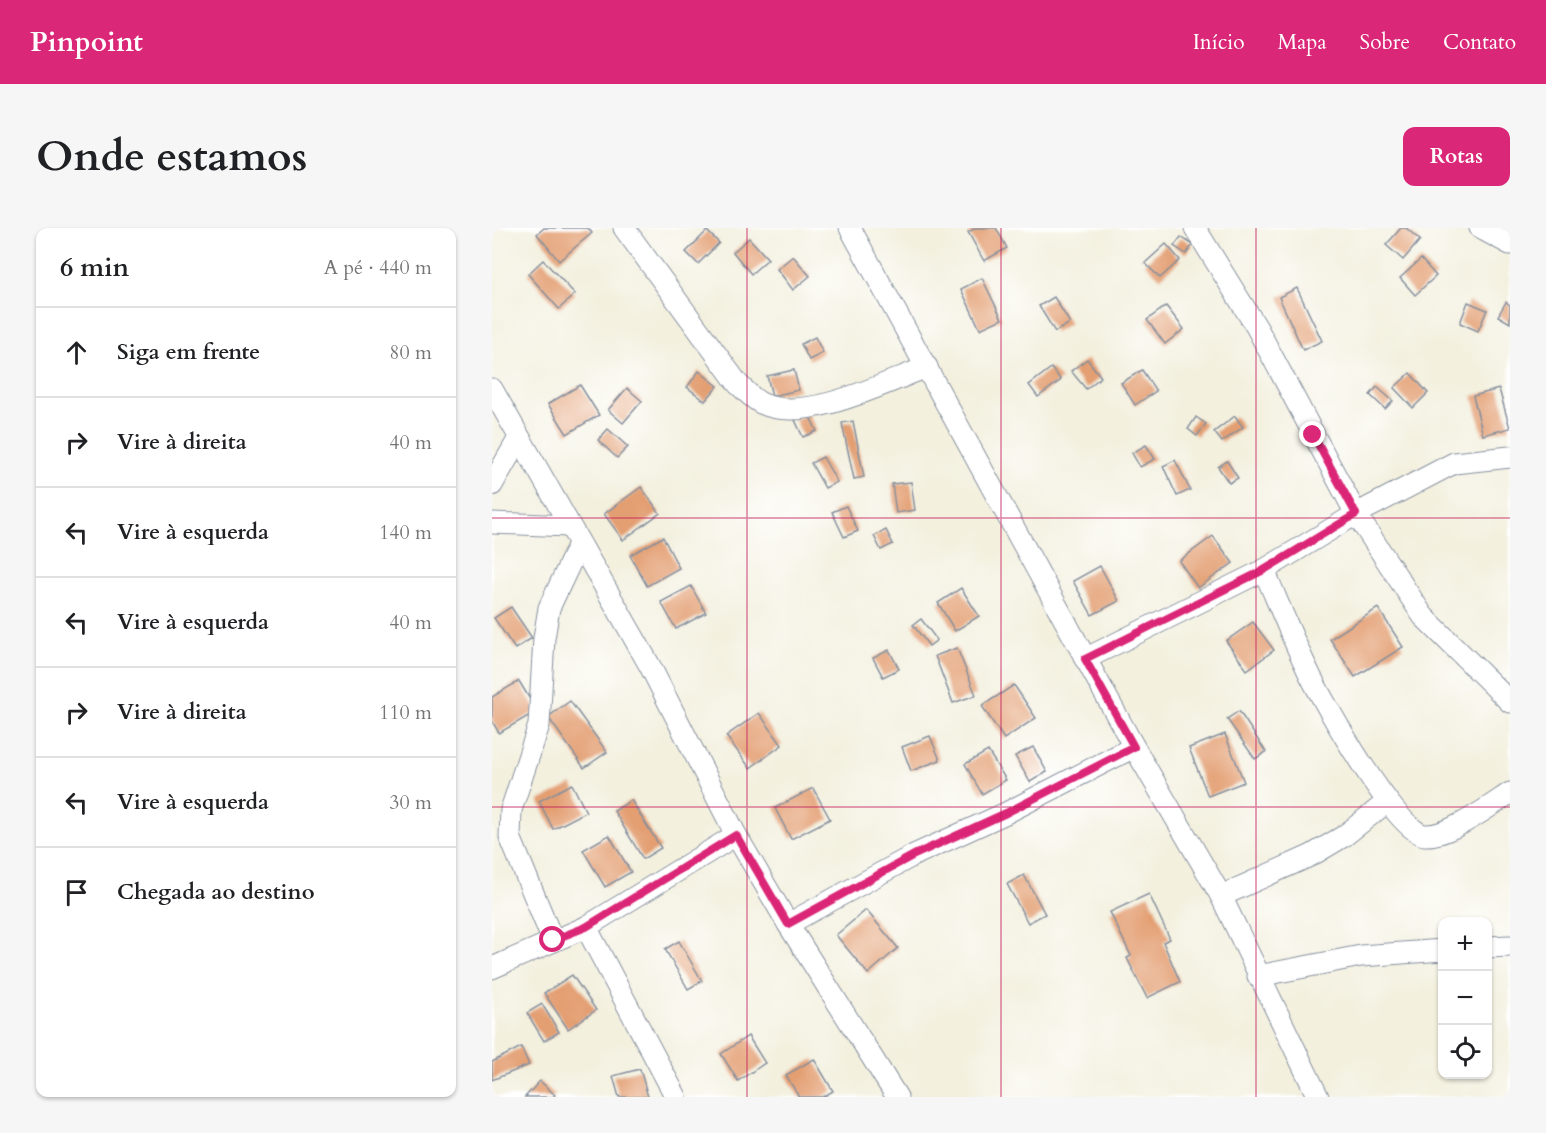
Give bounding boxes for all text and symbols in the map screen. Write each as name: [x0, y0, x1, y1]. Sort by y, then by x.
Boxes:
text: Pinpoint: [30, 23, 143, 61]
text: Início: [1193, 28, 1245, 57]
text: Mapa: [1278, 28, 1327, 57]
text: Sobre: [1360, 28, 1410, 57]
text: Contato: [1443, 28, 1516, 57]
button: Rotas: [1403, 127, 1510, 186]
text: Onde estamos: [36, 128, 307, 185]
text: 6 min: [60, 250, 129, 285]
text: A pé · 440 m: [324, 254, 432, 281]
icon: ahead: [60, 336, 93, 369]
text: Siga em frente: [117, 337, 260, 367]
text: 80 m: [389, 339, 432, 366]
route end: [1299, 421, 1325, 447]
icon: right: [60, 426, 93, 459]
text: Vire à direita: [117, 427, 247, 457]
text: 40 m: [389, 429, 432, 456]
icon: left: [60, 516, 93, 549]
text: Vire à esquerda: [117, 517, 269, 547]
text: 140 m: [379, 519, 432, 546]
icon: left: [60, 606, 93, 639]
text: Vire à esquerda: [117, 607, 269, 637]
text: 40 m: [389, 609, 432, 636]
icon: right: [60, 696, 93, 729]
text: Vire à direita: [117, 697, 247, 727]
text: 110 m: [379, 699, 432, 726]
icon: left: [60, 786, 93, 819]
text: Vire à esquerda: [117, 787, 269, 817]
text: 30 m: [389, 789, 432, 816]
icon: arrive: [60, 876, 93, 909]
text: Chegada ao destino: [117, 877, 315, 907]
map controls: [1438, 917, 1492, 1079]
button: +: [1438, 917, 1492, 971]
route start: [539, 926, 565, 952]
button: −: [1438, 971, 1492, 1025]
button: locate: [1438, 1025, 1492, 1079]

